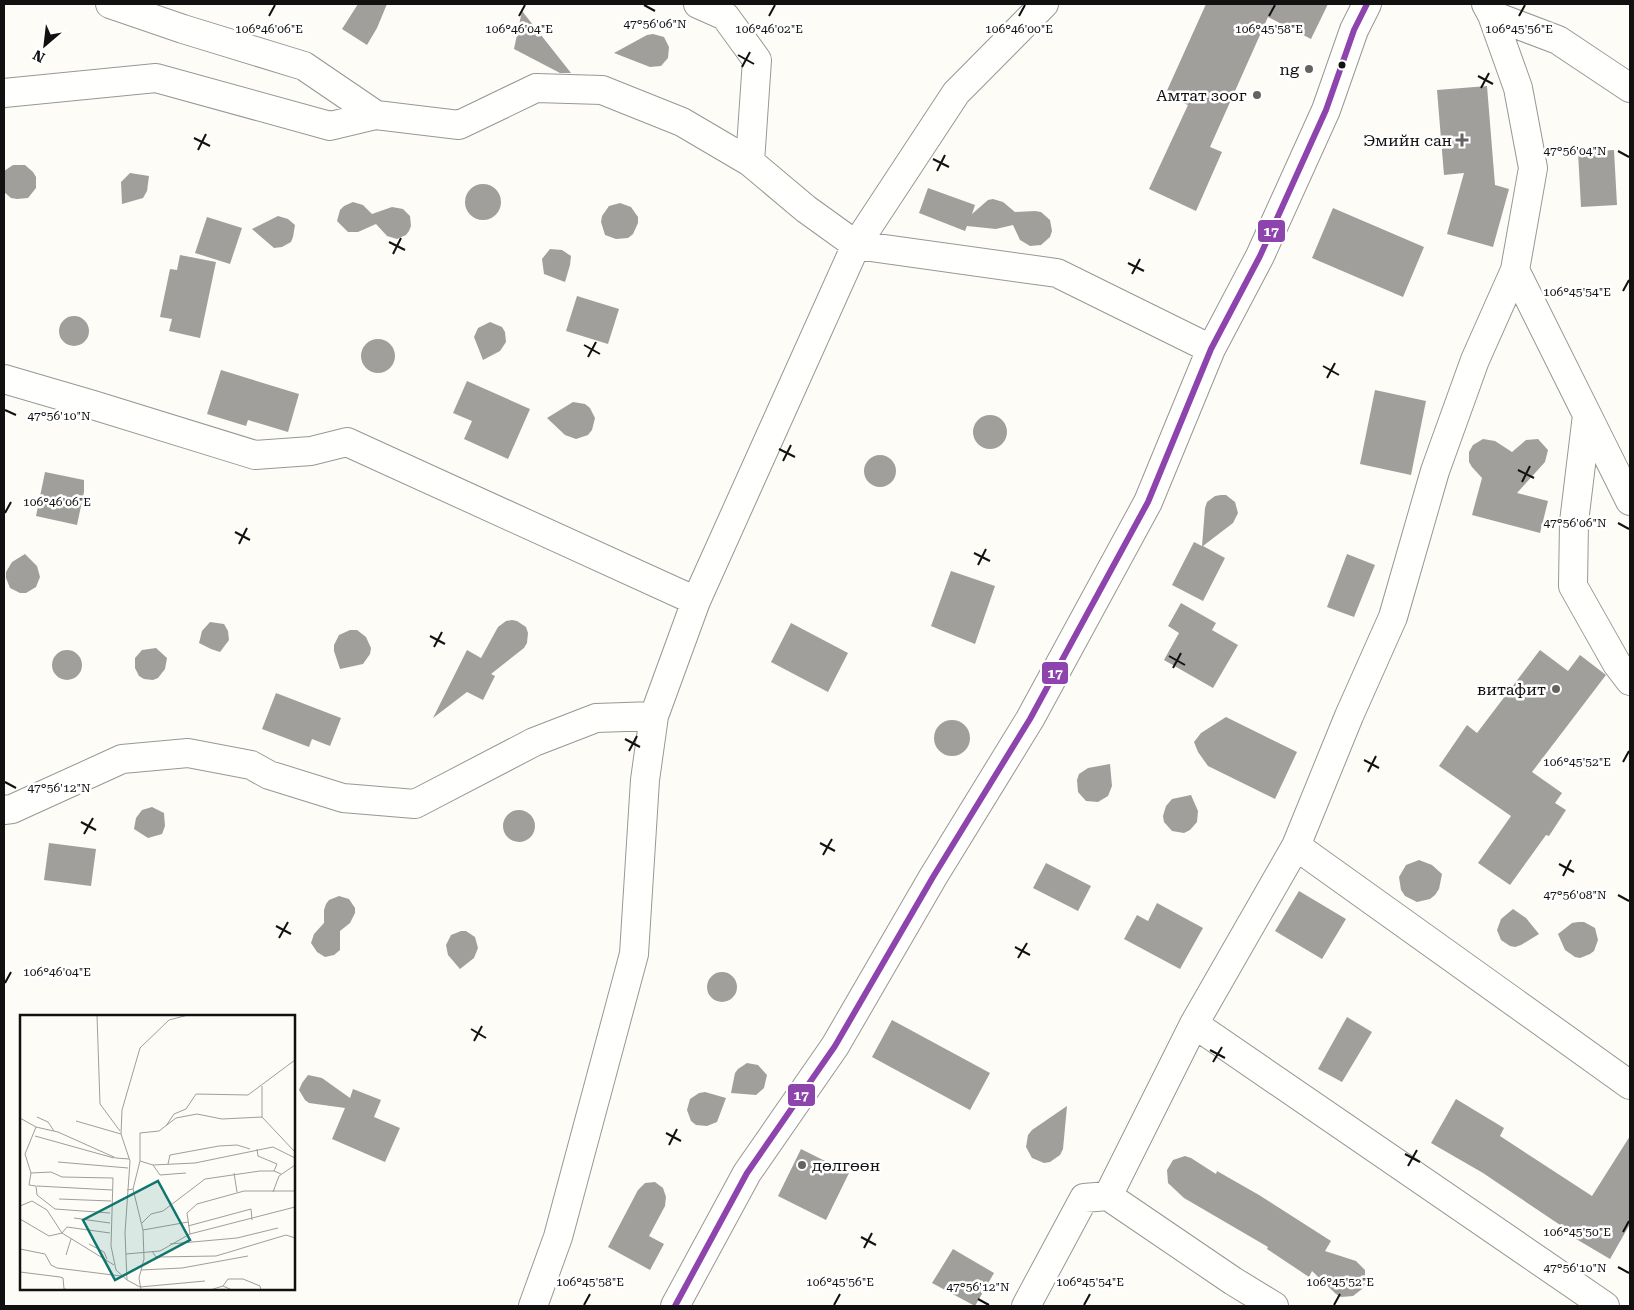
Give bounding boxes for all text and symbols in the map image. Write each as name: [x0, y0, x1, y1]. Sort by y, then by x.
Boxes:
text: 47°56'06"N: [623, 17, 687, 31]
north arrow: [20, 20, 70, 70]
text: 106°46'06"E: [235, 22, 303, 36]
text: 106°46'04"E: [485, 22, 553, 36]
text: 106°46'02"E: [735, 22, 803, 36]
text: 106°46'00"E: [985, 22, 1053, 36]
text: 106°45'58"E: [1235, 22, 1303, 36]
text: 106°45'56"E: [1485, 22, 1553, 36]
text: N: [30, 47, 47, 66]
place label: ng: [1280, 60, 1300, 79]
unlabelled marker: [1337, 60, 1347, 70]
marker: ng: [1303, 63, 1315, 75]
place label: Амтат зоог: [1156, 86, 1247, 105]
marker: Амтат зоог: [1251, 89, 1263, 101]
place label: Эмийн сан: [1363, 131, 1452, 150]
marker: Эмийн сан: [1456, 134, 1468, 146]
text: 47°56'04"N: [1543, 144, 1607, 158]
line badge: 17: [1257, 219, 1286, 243]
text: 17: [1263, 223, 1279, 239]
text: 106°45'54"E: [1543, 285, 1611, 299]
text: 47°56'10"N: [27, 409, 91, 423]
text: 106°46'06"E: [23, 495, 91, 509]
text: 47°56'06"N: [1543, 516, 1607, 530]
line badge: 17: [1041, 661, 1069, 685]
text: 17: [1047, 665, 1063, 681]
place label: витафит: [1477, 680, 1546, 699]
marker: витафит: [1550, 683, 1562, 695]
text: 106°45'52"E: [1543, 755, 1611, 769]
text: 47°56'12"N: [27, 781, 91, 795]
text: 47°56'08"N: [1543, 888, 1607, 902]
text: 106°46'04"E: [23, 965, 91, 979]
inset map: [20, 1015, 295, 1290]
line badge: 17: [787, 1083, 816, 1107]
text: 17: [793, 1087, 809, 1103]
place label: дөлгөөн: [812, 1156, 880, 1175]
marker: дөлгөөн: [796, 1159, 808, 1171]
text: 106°45'50"E: [1543, 1225, 1611, 1239]
text: 47°56'10"N: [1543, 1261, 1607, 1275]
text: 106°45'58"E: [556, 1275, 624, 1289]
text: 106°45'56"E: [806, 1275, 874, 1289]
text: 106°45'54"E: [1056, 1275, 1124, 1289]
text: 106°45'52"E: [1306, 1275, 1374, 1289]
text: 47°56'12"N: [946, 1280, 1010, 1294]

